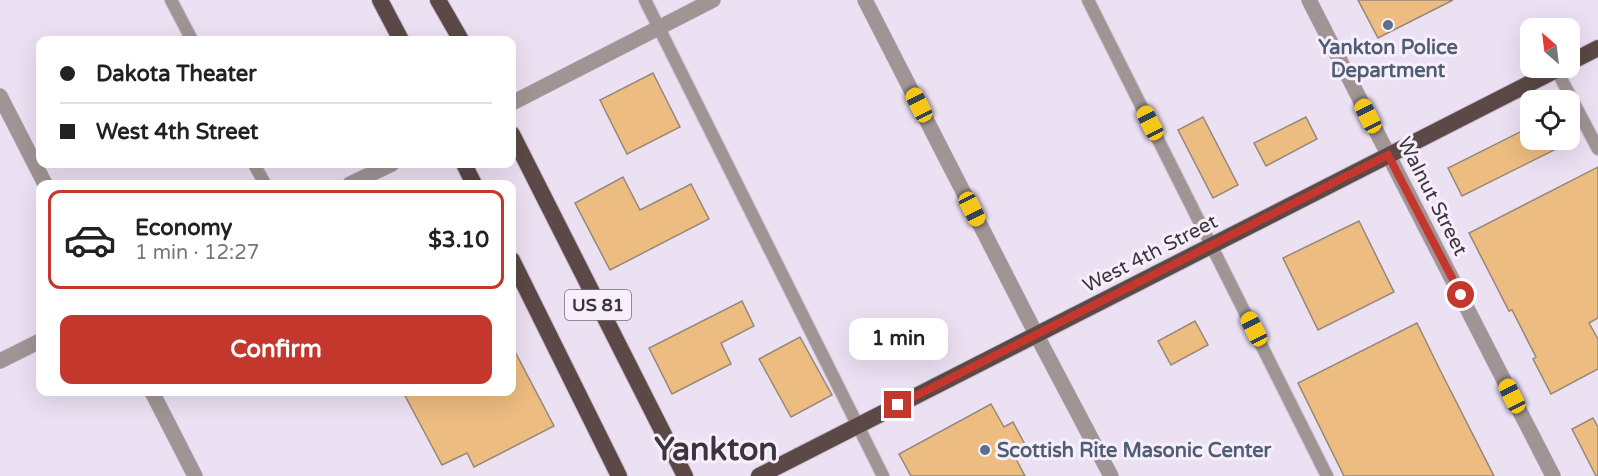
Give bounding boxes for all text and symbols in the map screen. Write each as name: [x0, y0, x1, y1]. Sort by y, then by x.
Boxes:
marker: Yankton Police Department: [1381, 18, 1395, 32]
north arrow: [1520, 18, 1580, 78]
map controls: [1520, 18, 1580, 150]
place label: Yankton Police Department: [1318, 36, 1458, 83]
text: Dakota Theater: [96, 61, 257, 87]
car: [903, 85, 935, 125]
button: locate: [1520, 90, 1580, 150]
car: [1352, 96, 1384, 136]
car: [1134, 103, 1166, 143]
text: West 4th Street: [96, 119, 259, 145]
street label: Walnut Street: [1392, 133, 1472, 260]
car: [956, 189, 988, 229]
street label: West 4th Street: [1079, 210, 1222, 298]
icon: car: [63, 213, 117, 267]
text: Economy: [135, 215, 232, 241]
text: $3.10: [428, 227, 489, 253]
text: 1 min · 12:27: [135, 241, 259, 265]
route start: [1447, 281, 1474, 308]
road number: US 81: [565, 290, 631, 320]
car: [1238, 309, 1270, 349]
button: Confirm: [60, 315, 492, 384]
callout: 1 min: [848, 318, 948, 360]
text: 1 min: [872, 327, 925, 351]
car: [1496, 376, 1528, 416]
route end: [884, 391, 911, 418]
district label: Yankton: [654, 431, 778, 469]
place label: Scottish Rite Masonic Center: [997, 439, 1271, 463]
marker: Scottish Rite Masonic Center: [978, 443, 992, 457]

